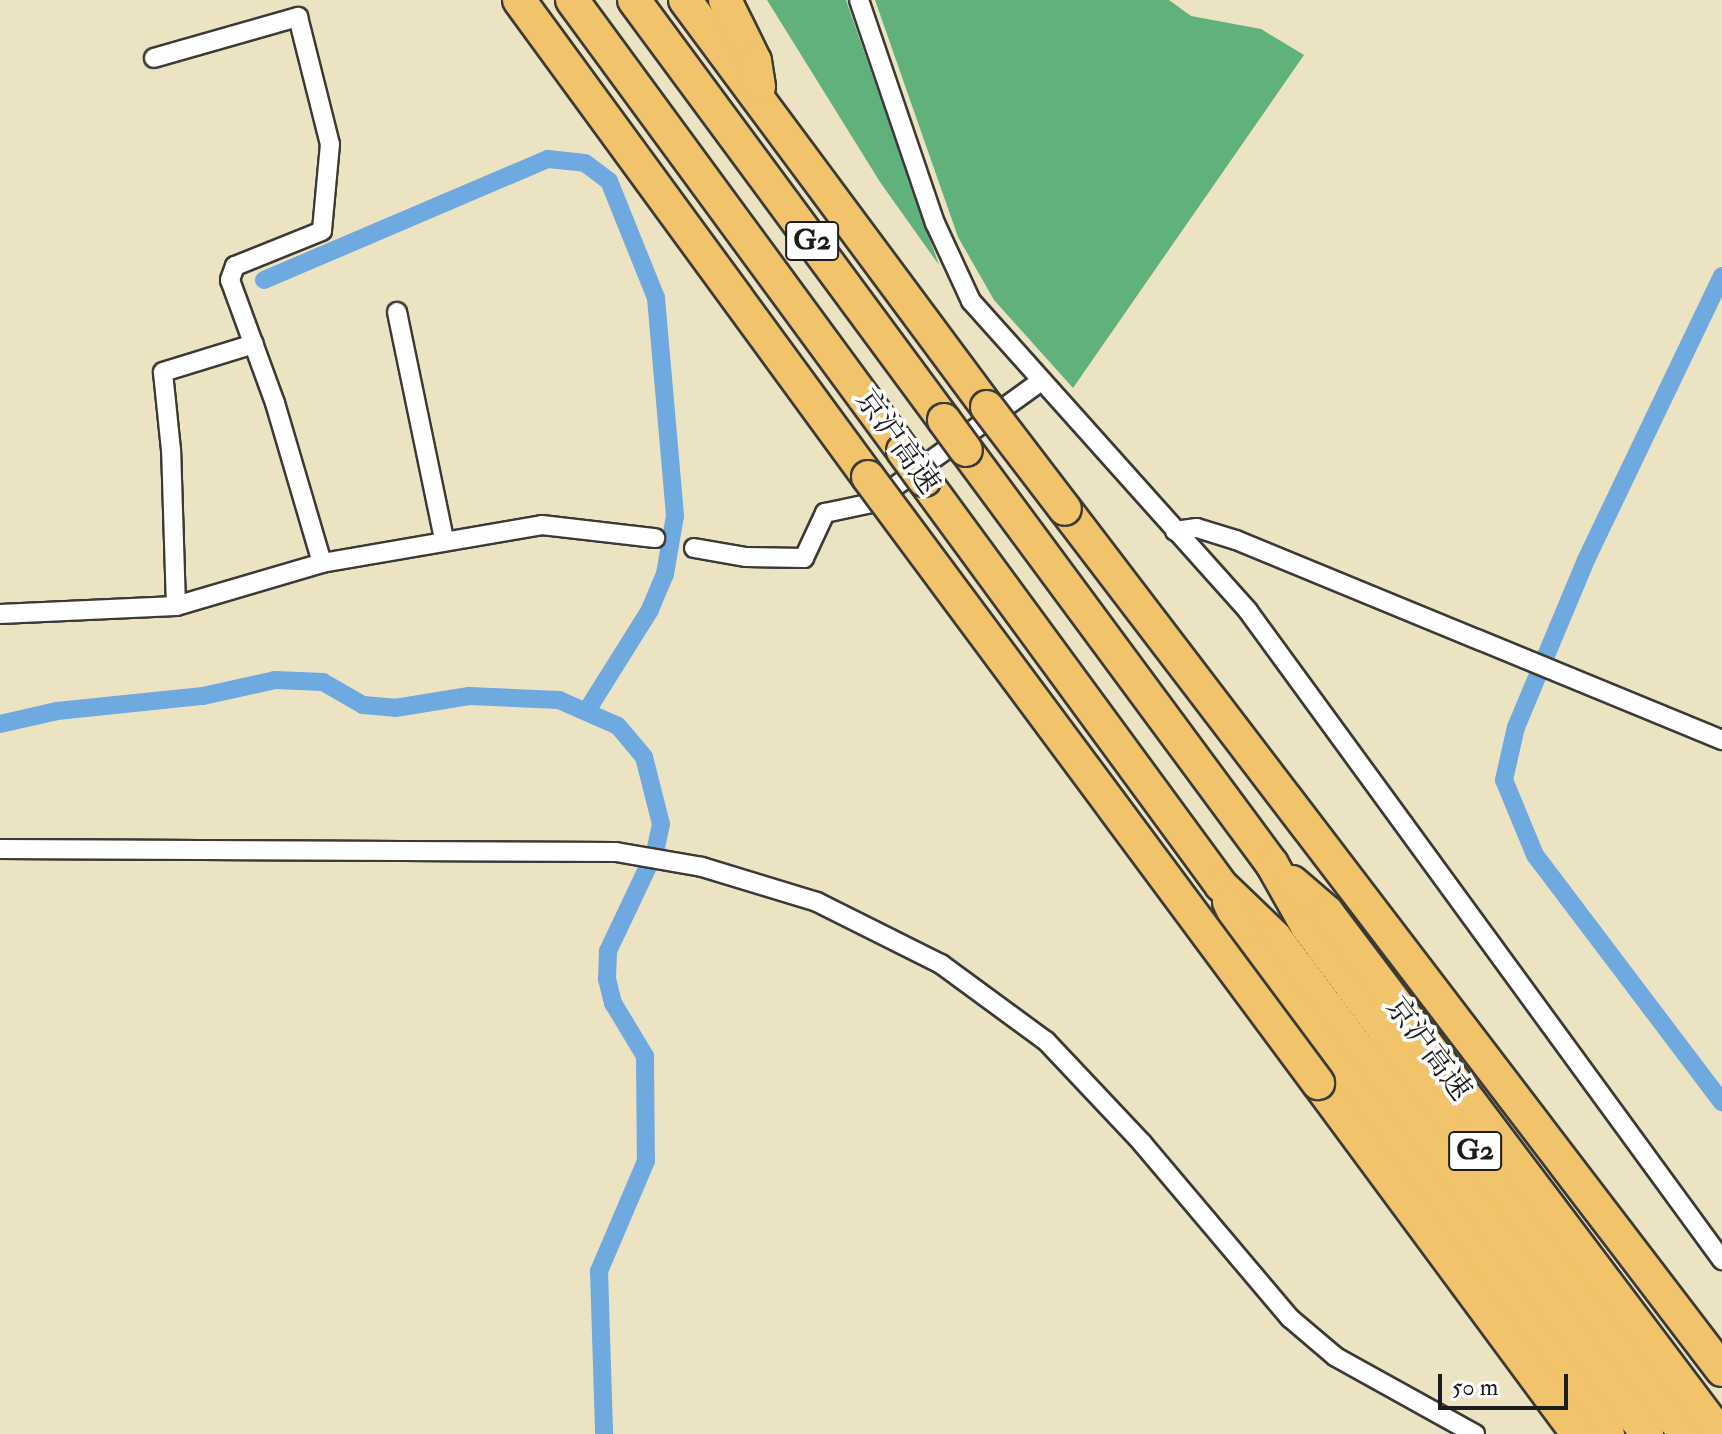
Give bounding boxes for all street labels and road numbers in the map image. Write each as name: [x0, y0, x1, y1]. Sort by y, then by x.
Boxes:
road number: G2: [784, 217, 840, 265]
street label: 京沪高速: [847, 383, 947, 501]
street label: 京沪高速: [1378, 990, 1478, 1108]
road number: G2: [1447, 1127, 1503, 1175]

